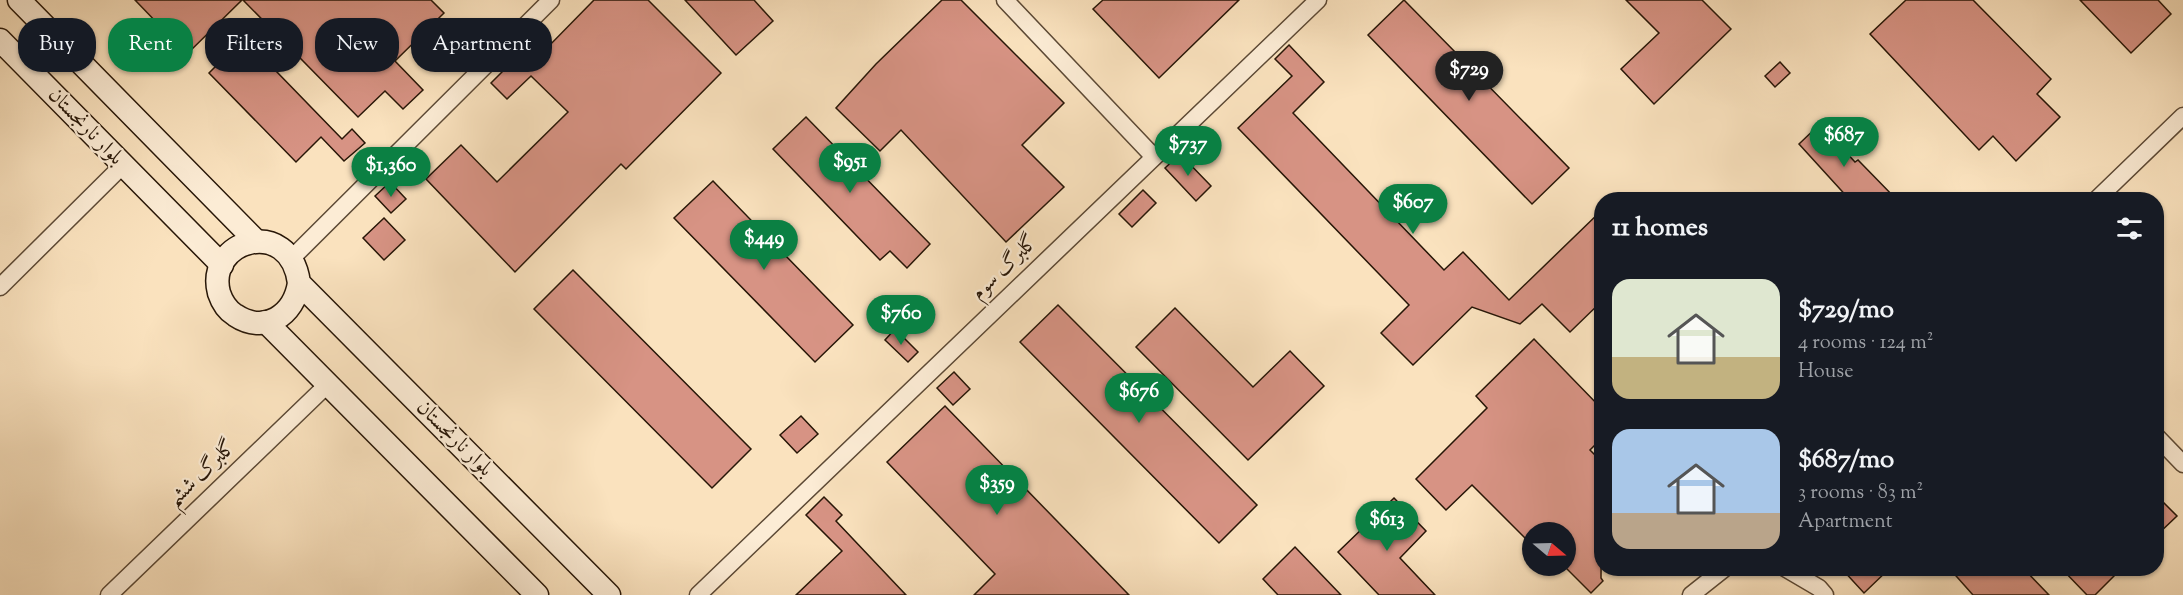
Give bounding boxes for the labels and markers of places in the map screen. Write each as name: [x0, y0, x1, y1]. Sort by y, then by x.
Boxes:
pin: $729: [1433, 51, 1505, 102]
pin: $687: [1808, 117, 1880, 168]
pin: $737: [1152, 126, 1224, 177]
pin: $951: [814, 143, 886, 194]
pin: $1,360: [342, 147, 440, 198]
pin: $607: [1377, 184, 1449, 235]
pin: $449: [728, 220, 800, 271]
pin: $760: [865, 295, 937, 346]
pin: $676: [1103, 373, 1175, 424]
pin: $359: [961, 465, 1033, 516]
pin: $613: [1351, 501, 1423, 552]

